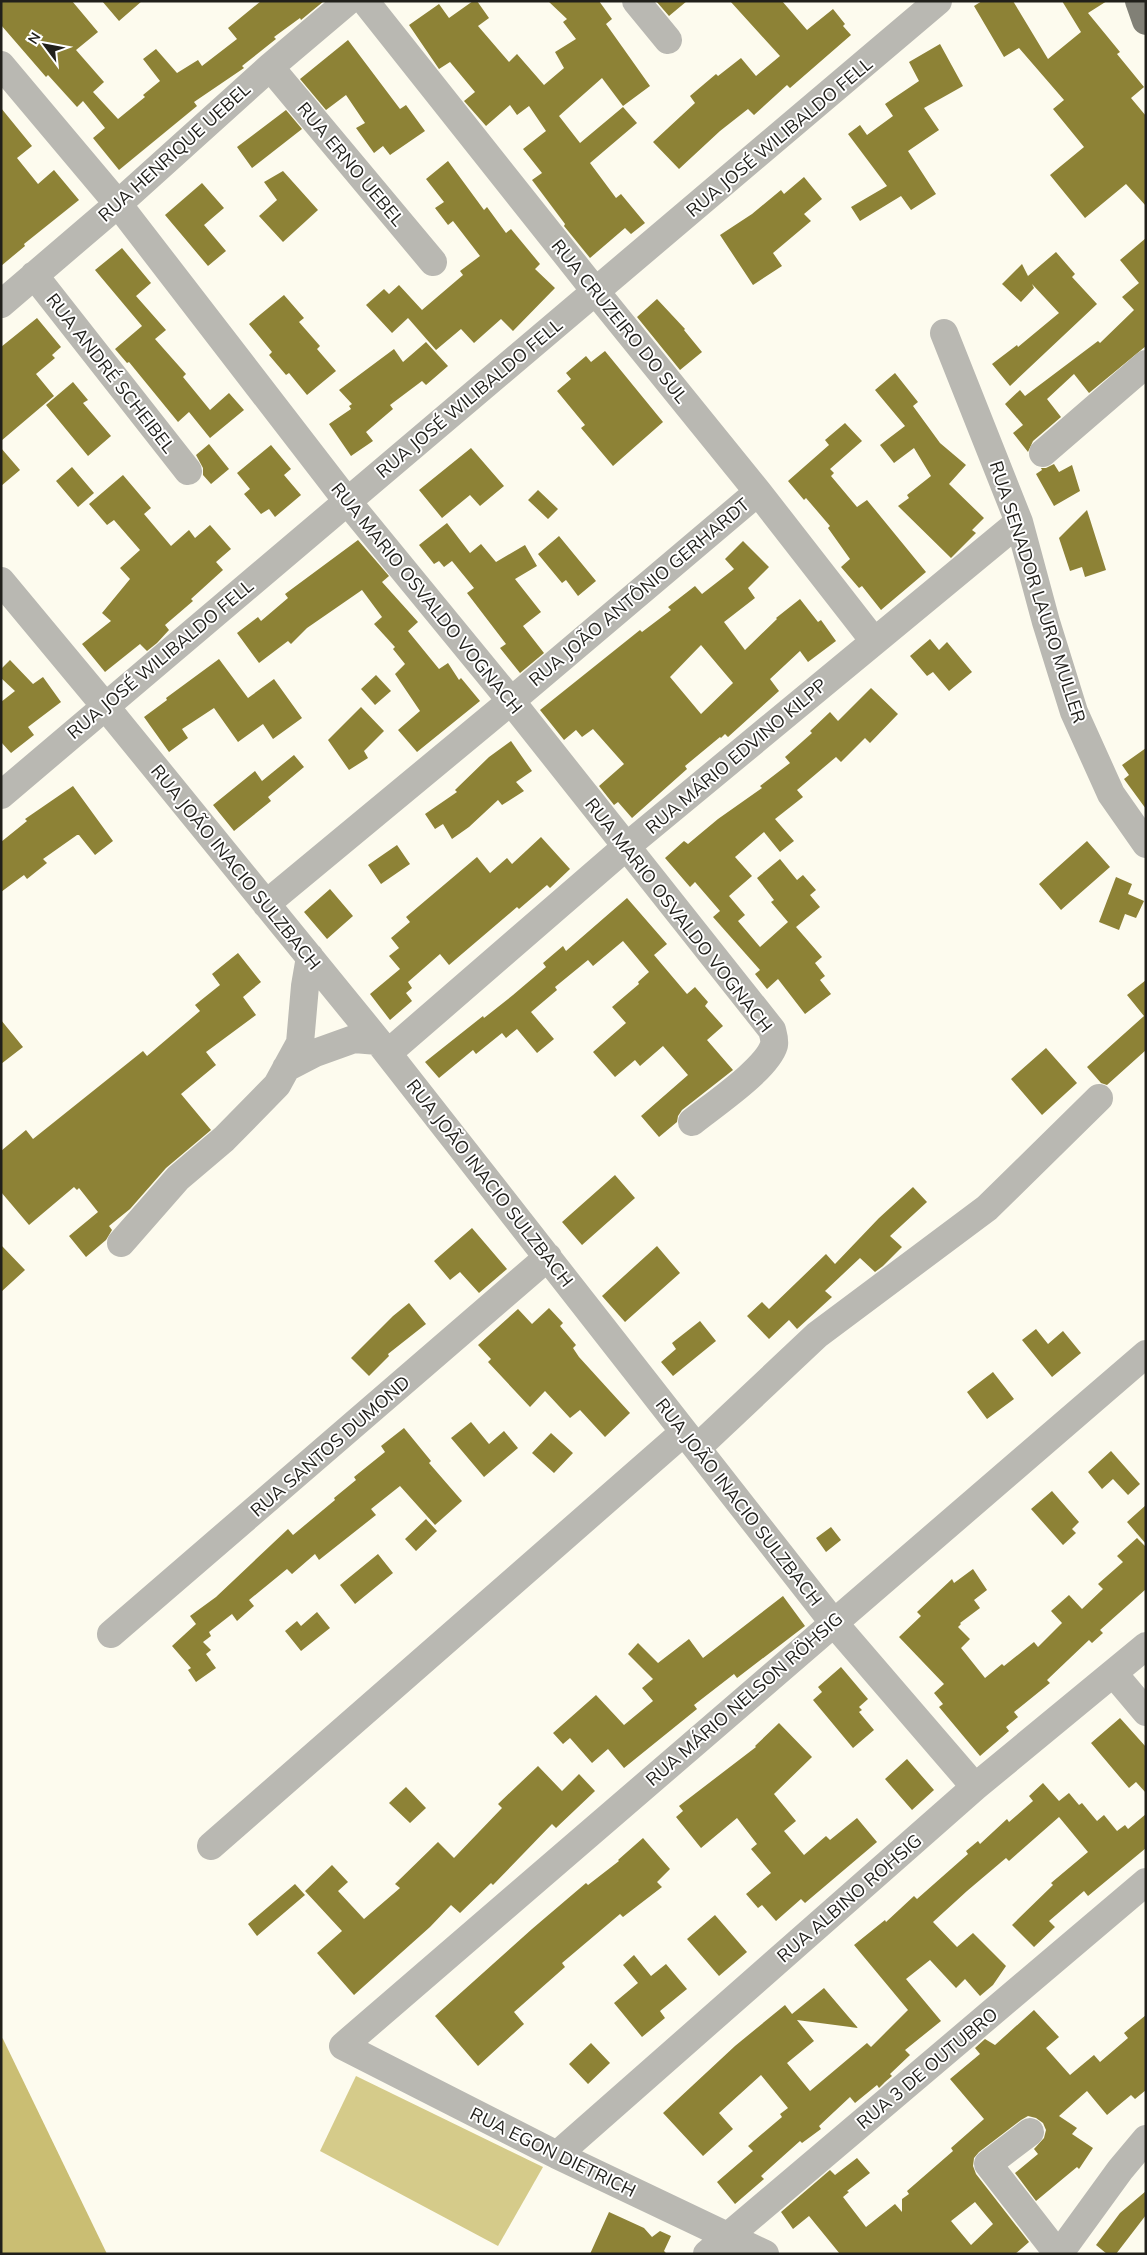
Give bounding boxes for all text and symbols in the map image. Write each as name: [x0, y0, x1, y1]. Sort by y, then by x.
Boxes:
north arrow: [20, 20, 70, 70]
text: N: [24, 29, 44, 47]
street label: RUA JOSÉ WILIBALDO FELL: [681, 52, 877, 222]
street label: RUA HENRIQUE UEBEL: [93, 77, 255, 226]
street label: RUA ERNO UEBEL: [292, 97, 410, 231]
street label: RUA CRUZEIRO DO SUL: [547, 234, 693, 408]
street label: RUA ANDRÉ SCHEIBEL: [41, 288, 181, 458]
street label: RUA JOSÉ WILIBALDO FELL: [371, 313, 567, 483]
street label: RUA SENADOR LAURO MULLER: [985, 458, 1091, 726]
street label: RUA MARIO OSVALDO VOGNACH: [326, 478, 528, 718]
street label: RUA JOÃO ANTÔNIO GERHARDT: [524, 493, 754, 691]
street label: RUA JOSÉ WILIBALDO FELL: [62, 574, 258, 744]
street label: RUA MÁRIO EDVINO KILPP: [640, 673, 832, 839]
street label: RUA JOÃO INACIO SULZBACH: [146, 760, 326, 974]
street label: RUA MARIO OSVALDO VOGNACH: [580, 793, 778, 1037]
street label: RUA JOÃO INACIO SULZBACH: [402, 1074, 578, 1292]
street label: RUA SANTOS DUMOND: [245, 1370, 415, 1522]
street label: RUA JOÃO INACIO SULZBACH: [651, 1393, 827, 1611]
street label: RUA MÁRIO NELSON RÖHSIG: [641, 1607, 847, 1791]
street label: RUA ALBINO ROHSIG: [772, 1829, 926, 1967]
street label: RUA 3 DE OUTUBRO: [852, 2002, 1002, 2134]
street label: RUA EGON DIETRICH: [466, 2102, 640, 2202]

